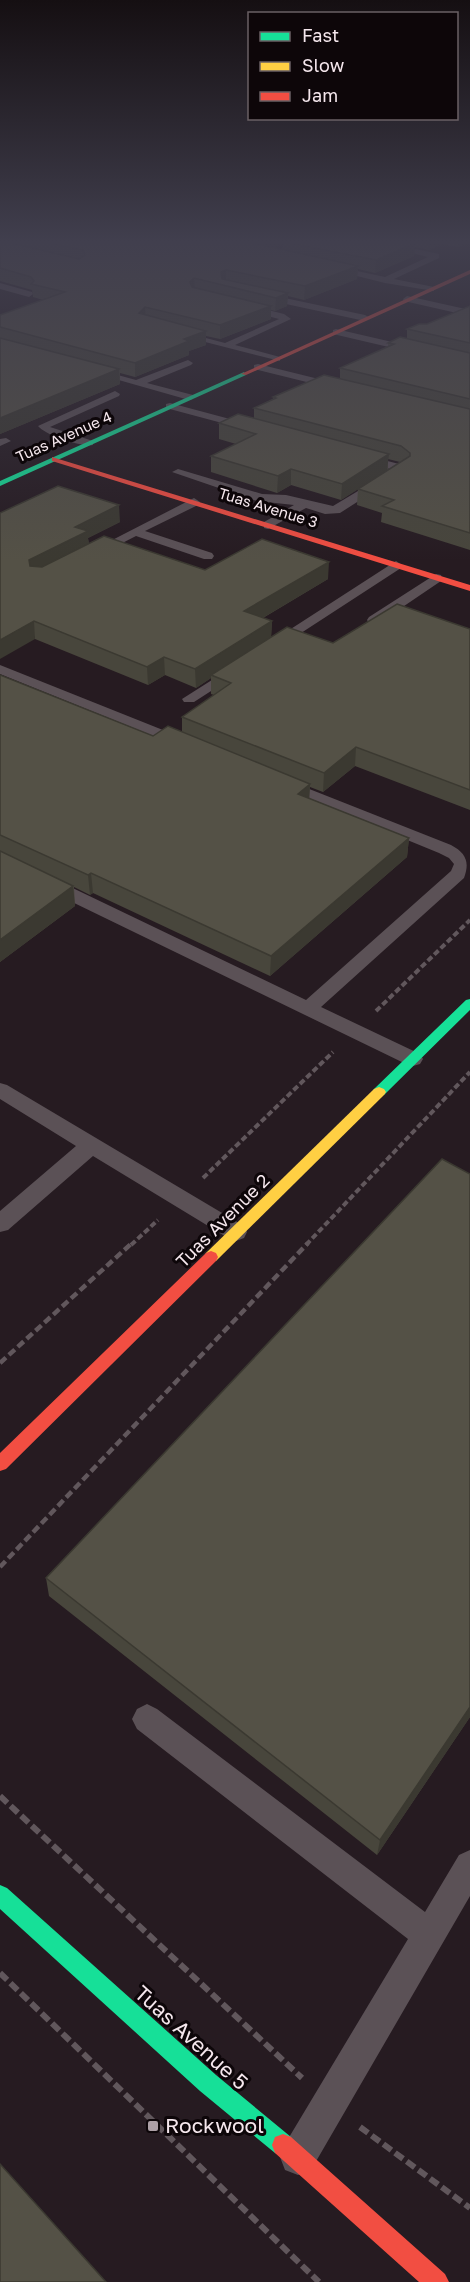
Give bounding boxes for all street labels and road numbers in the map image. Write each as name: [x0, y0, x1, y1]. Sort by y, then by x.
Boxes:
street label: Tuas Avenue 4: [13, 407, 114, 465]
street label: Tuas Avenue 3: [217, 483, 320, 531]
street label: Tuas Avenue 2: [171, 1169, 274, 1272]
street label: Tuas Avenue 5: [130, 1980, 254, 2095]

